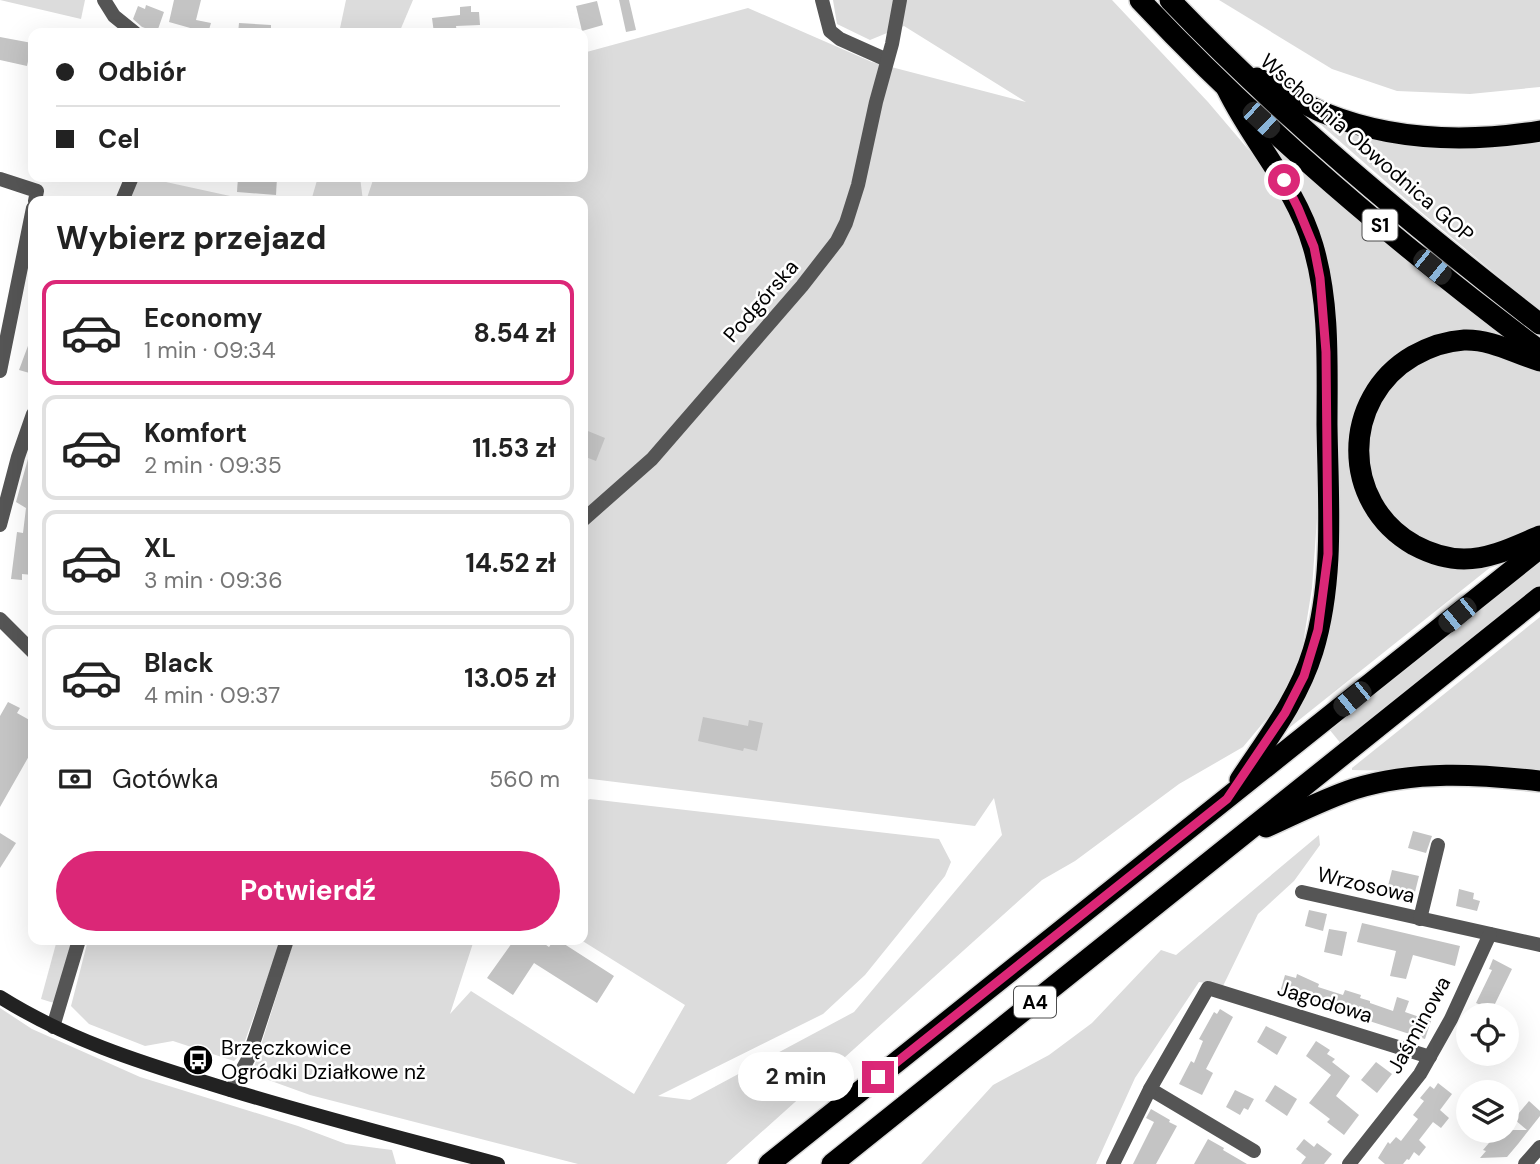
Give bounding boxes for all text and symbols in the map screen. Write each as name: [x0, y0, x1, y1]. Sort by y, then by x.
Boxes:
street label: Wschodnia Obwodnica GOP: [1254, 47, 1480, 249]
text: Odbiór: [98, 55, 186, 89]
car: [1239, 98, 1284, 142]
text: Cel: [98, 122, 140, 156]
route start: [1268, 164, 1300, 196]
road number: S1: [1362, 210, 1398, 241]
text: Wybierz przejazd: [56, 217, 326, 259]
car: [1410, 246, 1455, 288]
street label: Podgórska: [717, 254, 805, 348]
icon: car: [60, 301, 123, 364]
text: Economy: [144, 301, 262, 335]
text: 8.54 zł: [473, 316, 556, 350]
text: 1 min · 09:34: [144, 335, 276, 365]
icon: car: [60, 416, 123, 479]
text: Komfort: [144, 416, 247, 450]
text: 11.53 zł: [472, 431, 556, 465]
text: 2 min · 09:35: [144, 450, 282, 480]
icon: car: [60, 531, 123, 594]
text: XL: [144, 531, 176, 565]
text: 14.52 zł: [466, 546, 556, 580]
text: 3 min · 09:36: [144, 565, 283, 595]
car: [1435, 594, 1480, 636]
icon: car: [60, 646, 123, 709]
text: Black: [144, 646, 214, 680]
text: 13.05 zł: [464, 661, 556, 695]
car: [1330, 678, 1375, 720]
text: 4 min · 09:37: [144, 680, 280, 710]
icon: cash: [56, 760, 94, 798]
text: Gotówka: [112, 762, 218, 796]
text: 560 m: [489, 764, 560, 794]
button: Potwierdź: [56, 851, 560, 931]
street label: Wrzosowa: [1314, 860, 1418, 910]
street label: Jaśminowa: [1381, 971, 1457, 1079]
street label: Jagodowa: [1274, 974, 1376, 1030]
road number: A4: [1014, 986, 1056, 1018]
map controls: [1456, 1003, 1519, 1143]
button: locate: [1456, 1003, 1519, 1066]
place label: Brzęczkowice Ogródki Działkowe nż: [221, 1034, 426, 1086]
bus stop icon: Brzęczkowice Ogródki Działkowe nż: [181, 1043, 215, 1077]
callout: 2 min: [738, 1052, 854, 1102]
text: 2 min: [766, 1061, 826, 1091]
route end: [862, 1061, 894, 1093]
button: layers: [1456, 1080, 1519, 1143]

